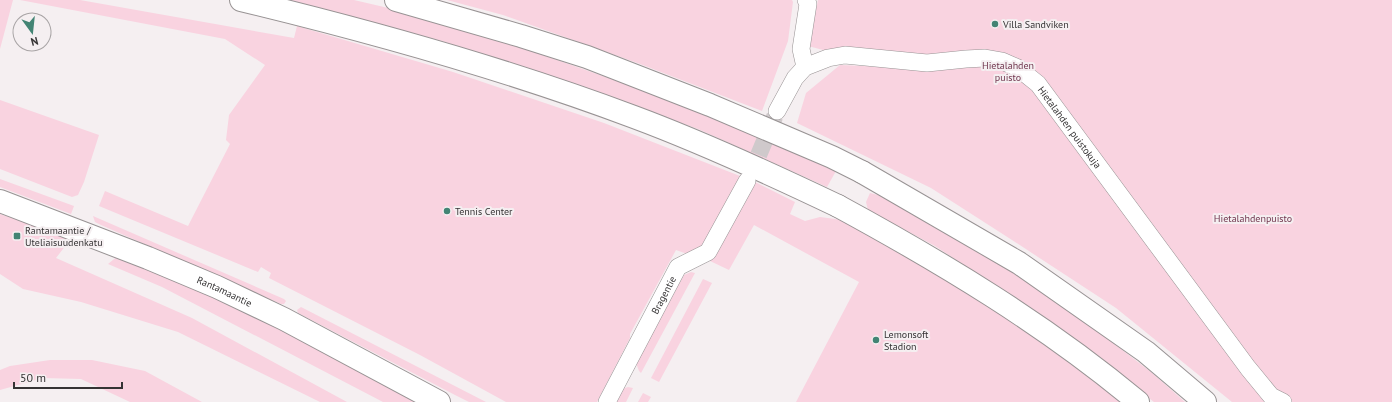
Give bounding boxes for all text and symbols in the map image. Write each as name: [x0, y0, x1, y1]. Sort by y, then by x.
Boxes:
north arrow: [12, 12, 52, 52]
place label: Villa Sandviken: [1002, 18, 1069, 31]
marker: Villa Sandviken: [990, 19, 1000, 29]
text: N: [29, 34, 40, 49]
park label: Hietalahden puisto: [982, 59, 1034, 84]
street label: Hietalahden puistokuja: [1035, 84, 1104, 171]
place label: Tennis Center: [455, 205, 513, 218]
marker: Tennis Center: [442, 206, 452, 216]
park label: Hietalahdenpuisto: [1214, 212, 1292, 225]
place label: Rantamaantie / Uteliaisuudenkatu: [25, 224, 103, 249]
marker: Rantamaantie / Uteliaisuudenkatu: [12, 231, 22, 241]
street label: Rantamaantie: [195, 273, 254, 310]
street label: Bragentie: [648, 274, 679, 316]
place label: Lemonsoft Stadion: [884, 328, 929, 353]
marker: Lemonsoft Stadion: [871, 335, 881, 345]
scale bar: [14, 364, 122, 390]
text: 50 m: [20, 370, 46, 385]

